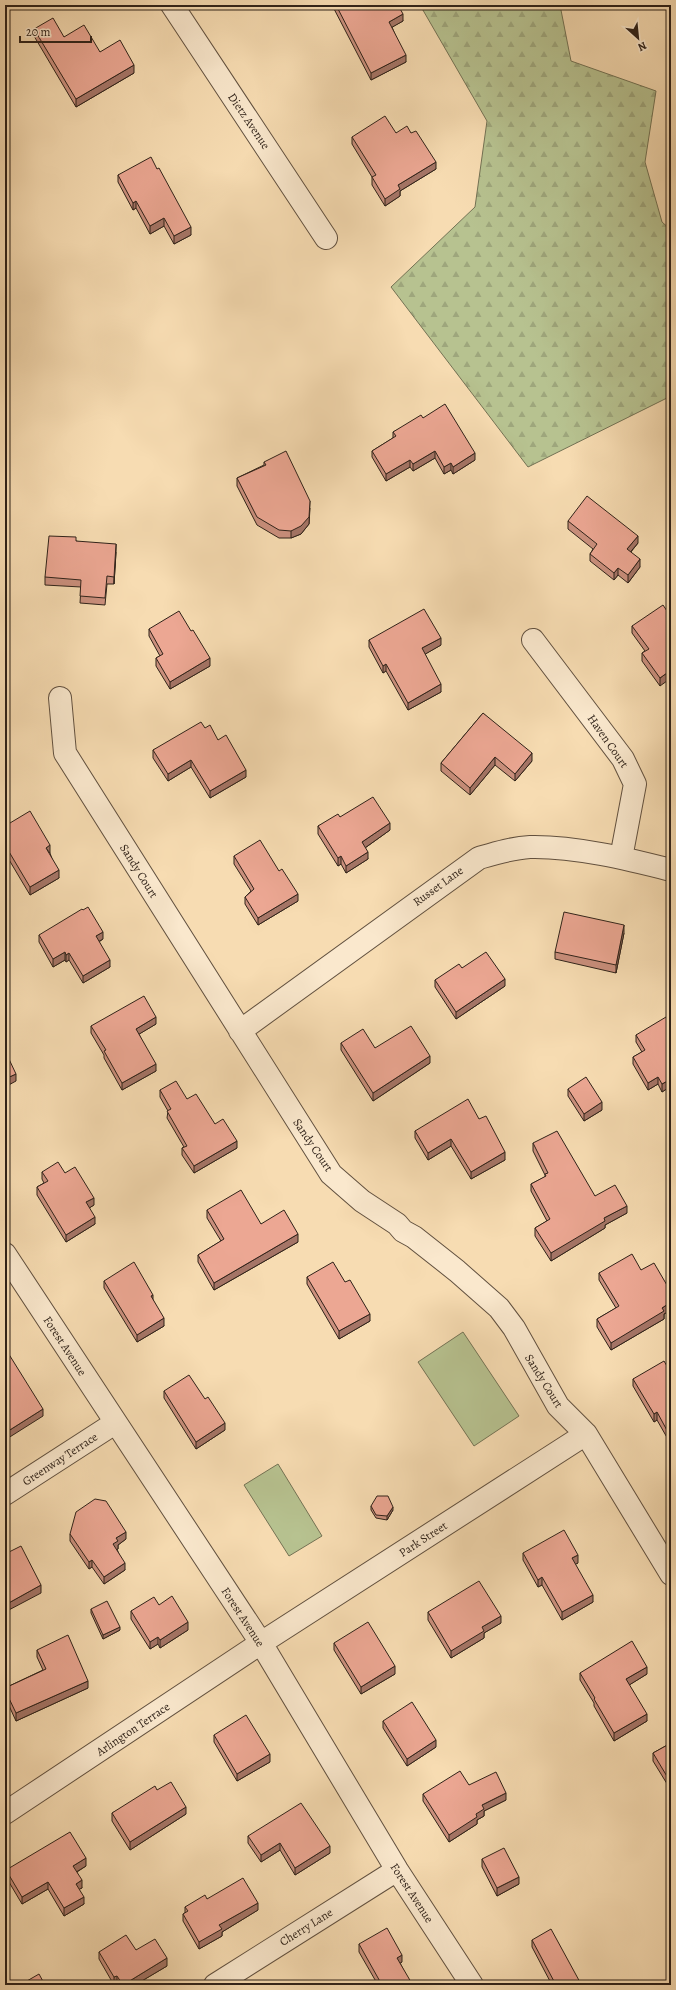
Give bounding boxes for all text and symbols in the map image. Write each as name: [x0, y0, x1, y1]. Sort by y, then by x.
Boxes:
scale bar: [20, 18, 91, 44]
north arrow: [618, 18, 658, 58]
text: 20 m: [26, 24, 50, 40]
text: N: [635, 38, 649, 55]
street label: Dietz Avenue: [224, 90, 274, 152]
street label: Haven Court: [584, 711, 632, 771]
street label: Sandy Court: [116, 841, 162, 901]
street label: Russet Lane: [410, 862, 466, 910]
street label: Sandy Court: [289, 1115, 337, 1175]
street label: Forest Avenue: [40, 1313, 90, 1379]
street label: Sandy Court: [521, 1351, 567, 1411]
street label: Greenway Terrace: [19, 1429, 101, 1489]
street label: Park Street: [396, 1517, 450, 1561]
street label: Forest Avenue: [218, 1584, 268, 1650]
street label: Arlington Terrace: [92, 1699, 173, 1760]
street label: Forest Avenue: [387, 1860, 437, 1926]
street label: Cherry Lane: [276, 1904, 336, 1950]

